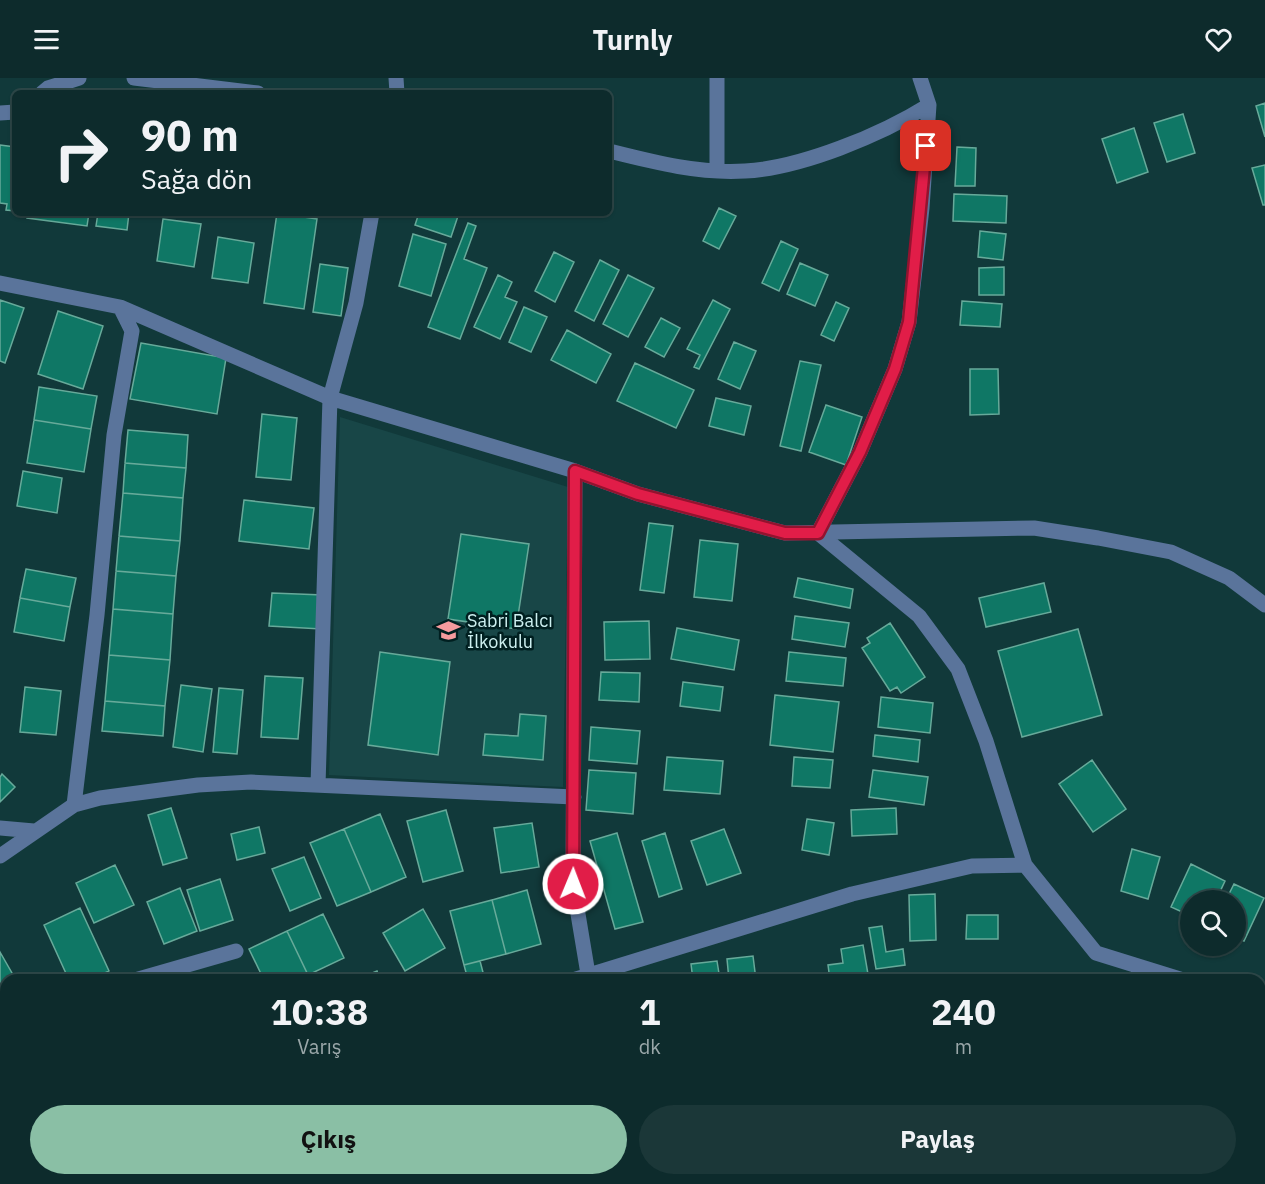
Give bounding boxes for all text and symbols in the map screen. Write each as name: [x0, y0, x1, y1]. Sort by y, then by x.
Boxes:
text: Turnly: [592, 22, 673, 57]
icon: menu: [30, 23, 63, 56]
icon: heart: [1202, 23, 1235, 56]
text: 90 m: [141, 108, 239, 163]
icon: right: [42, 114, 120, 192]
pin: [900, 120, 951, 171]
icon: arrive: [909, 129, 942, 162]
text: Sağa dön: [141, 161, 252, 196]
place label: Sabri Balcı İlkokulu: [467, 609, 553, 653]
school or university icon: Sabri Balcı İlkokulu: [436, 618, 462, 644]
position arrow: [541, 852, 605, 916]
map controls: [1180, 890, 1246, 956]
button: search: [1180, 890, 1246, 956]
text: 10:38: [270, 988, 368, 1035]
text: 1: [639, 988, 661, 1035]
text: 240: [931, 988, 996, 1035]
text: Varış: [297, 1033, 342, 1060]
text: dk: [639, 1033, 661, 1060]
text: m: [955, 1033, 972, 1060]
button: Çıkış: [30, 1105, 627, 1174]
button: Paylaş: [639, 1105, 1236, 1174]

